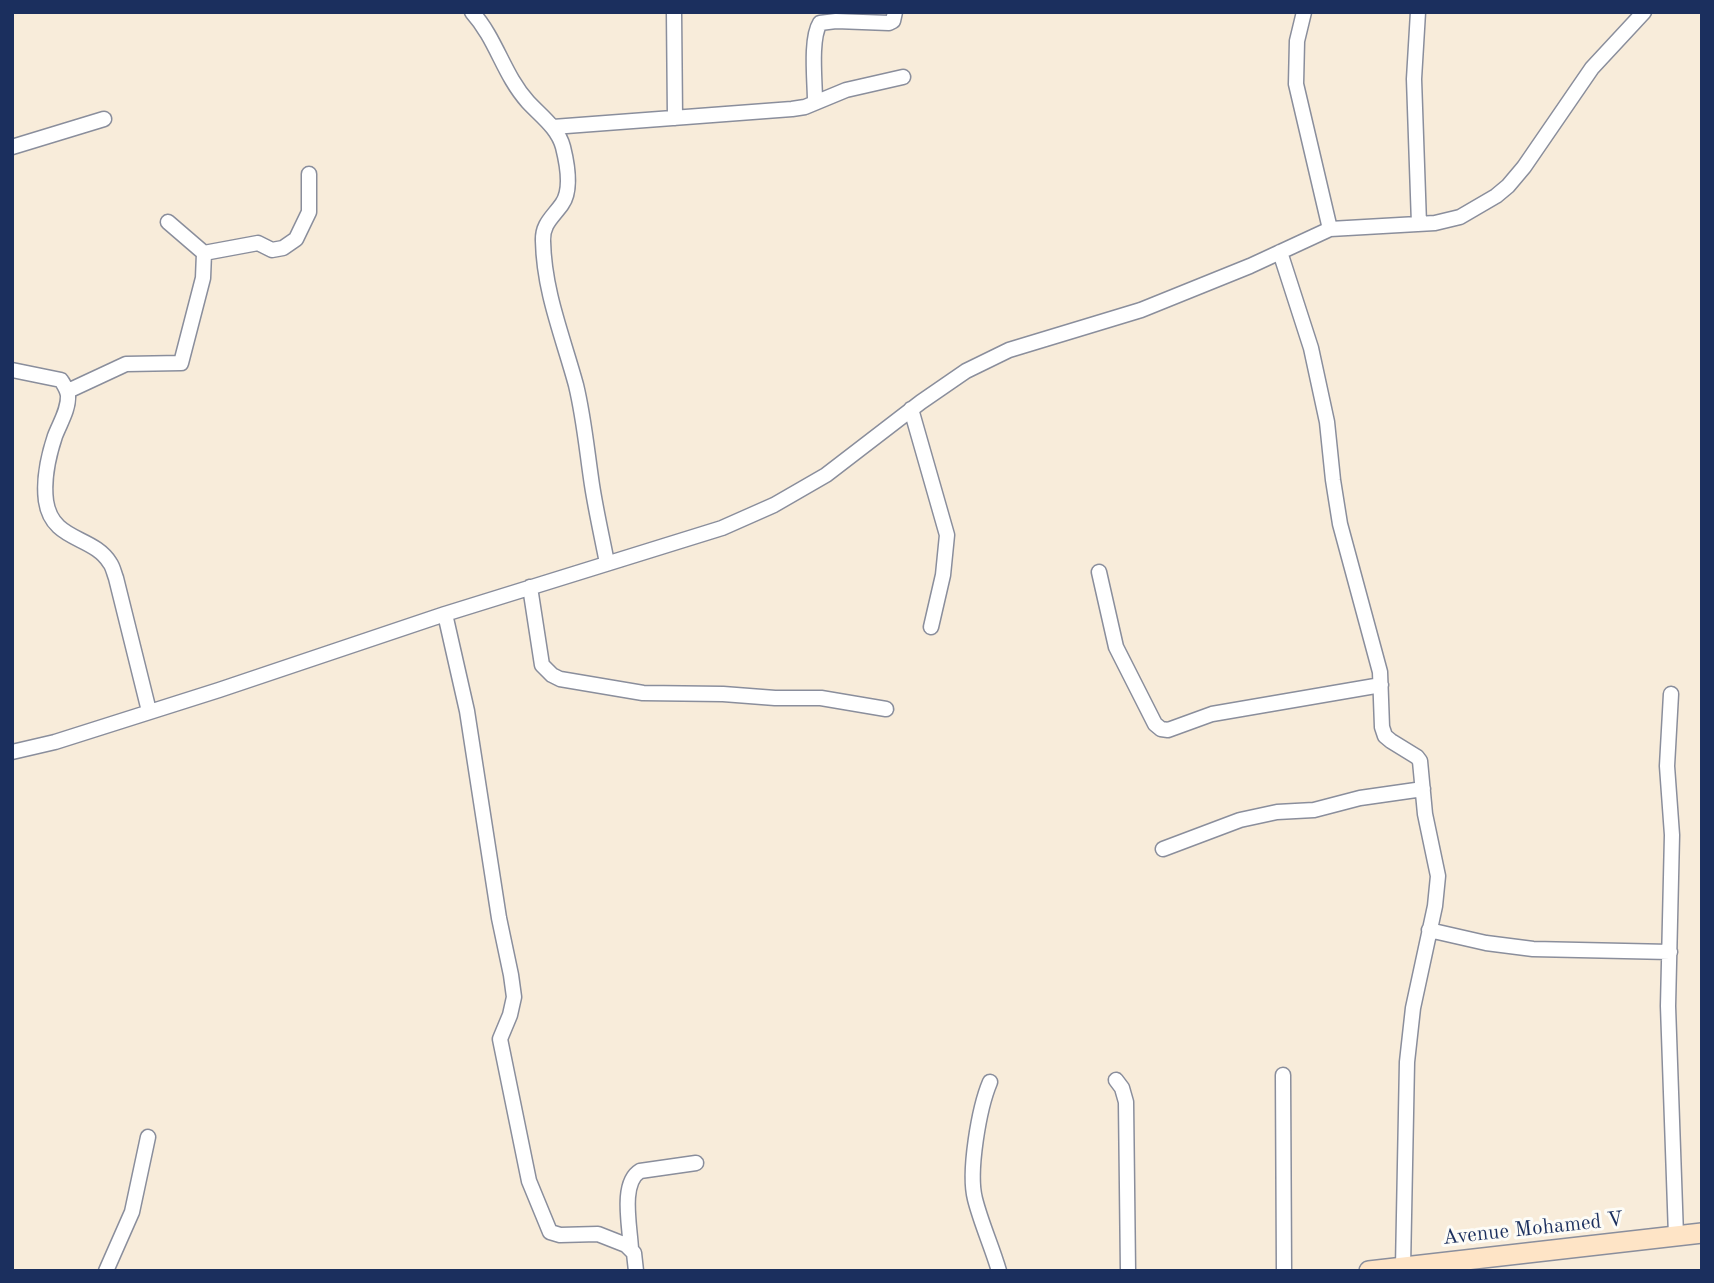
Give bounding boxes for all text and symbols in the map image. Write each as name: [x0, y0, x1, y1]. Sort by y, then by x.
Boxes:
street label: Avenue Mohamed V: [1441, 1207, 1625, 1251]

